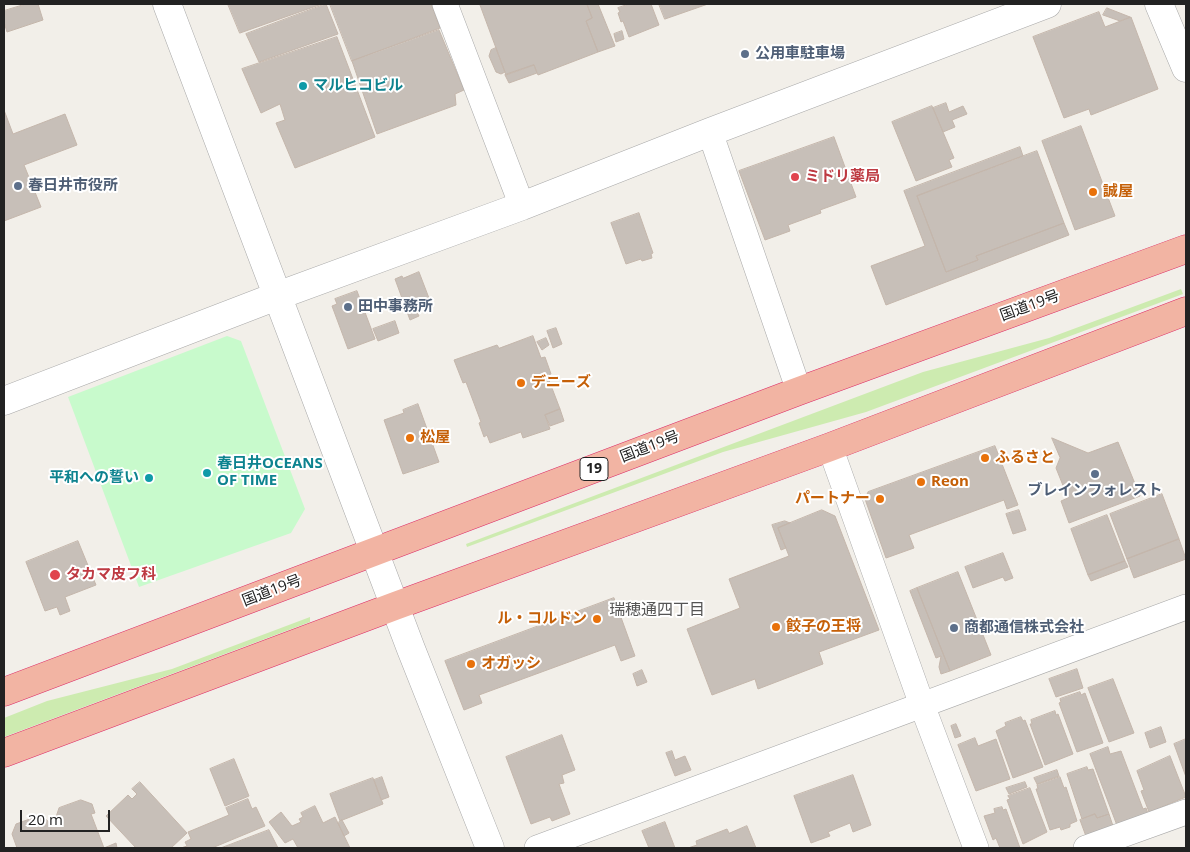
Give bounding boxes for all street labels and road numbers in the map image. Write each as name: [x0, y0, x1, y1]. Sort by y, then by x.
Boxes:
street label: 国道19号: [998, 287, 1062, 325]
street label: 国道19号: [618, 427, 682, 467]
road number: 19: [580, 458, 608, 480]
street label: 国道19号: [240, 571, 304, 611]

